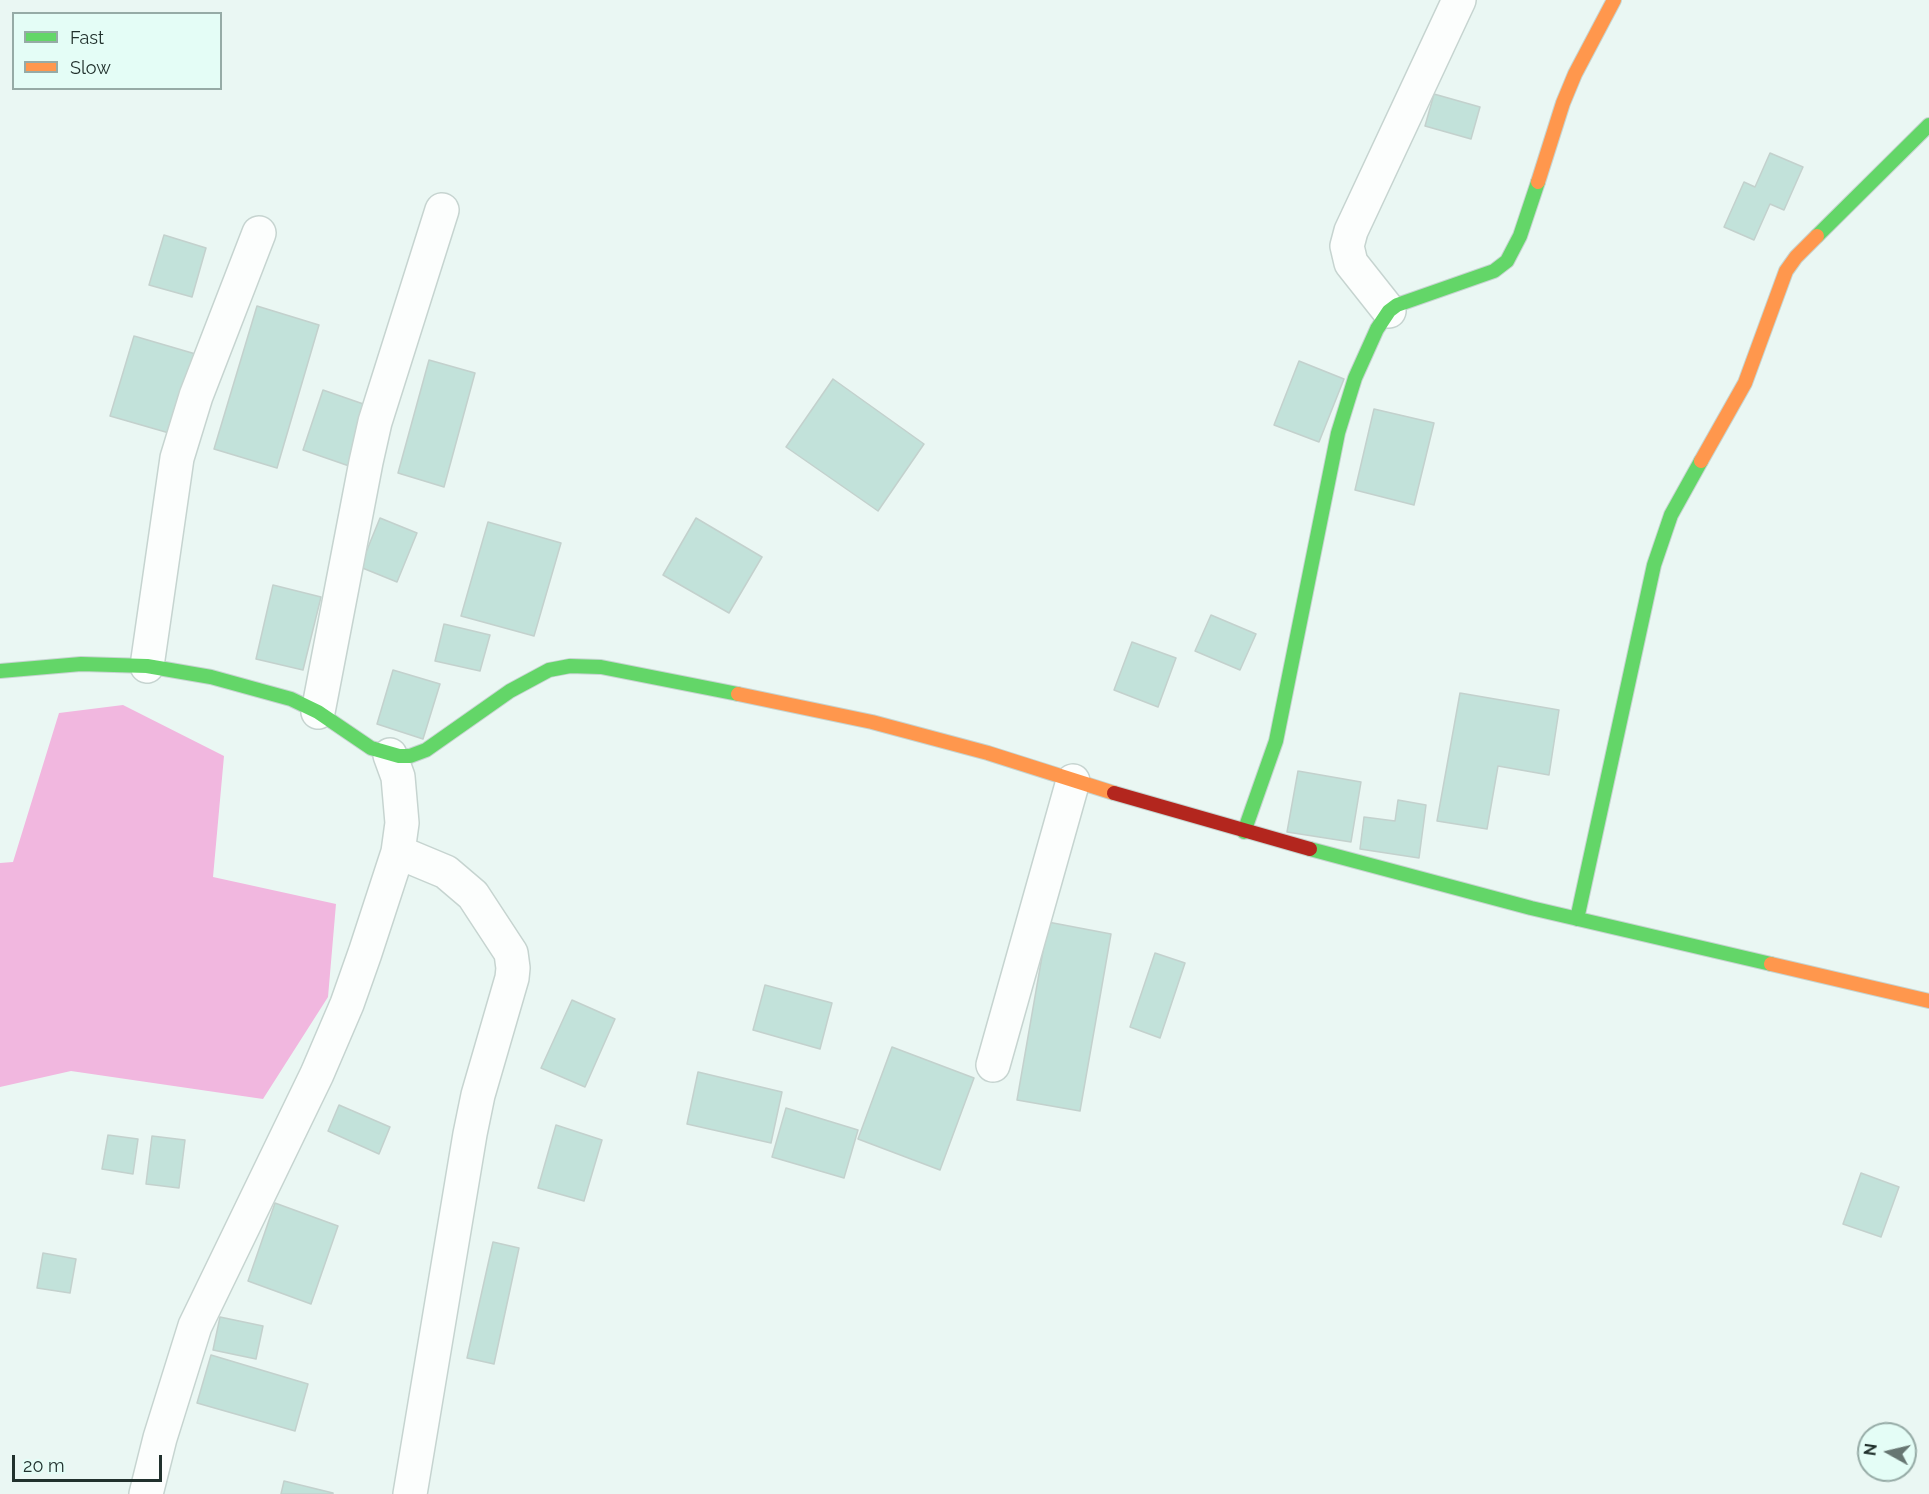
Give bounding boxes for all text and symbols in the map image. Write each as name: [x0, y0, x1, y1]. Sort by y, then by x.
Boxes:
legend: [12, 12, 222, 90]
text: Fast: [70, 27, 104, 48]
text: Slow: [70, 57, 111, 78]
north arrow: [1857, 1422, 1917, 1482]
text: N: [1860, 1442, 1881, 1457]
scale bar: [15, 1443, 165, 1481]
text: 20 m: [23, 1455, 65, 1476]

